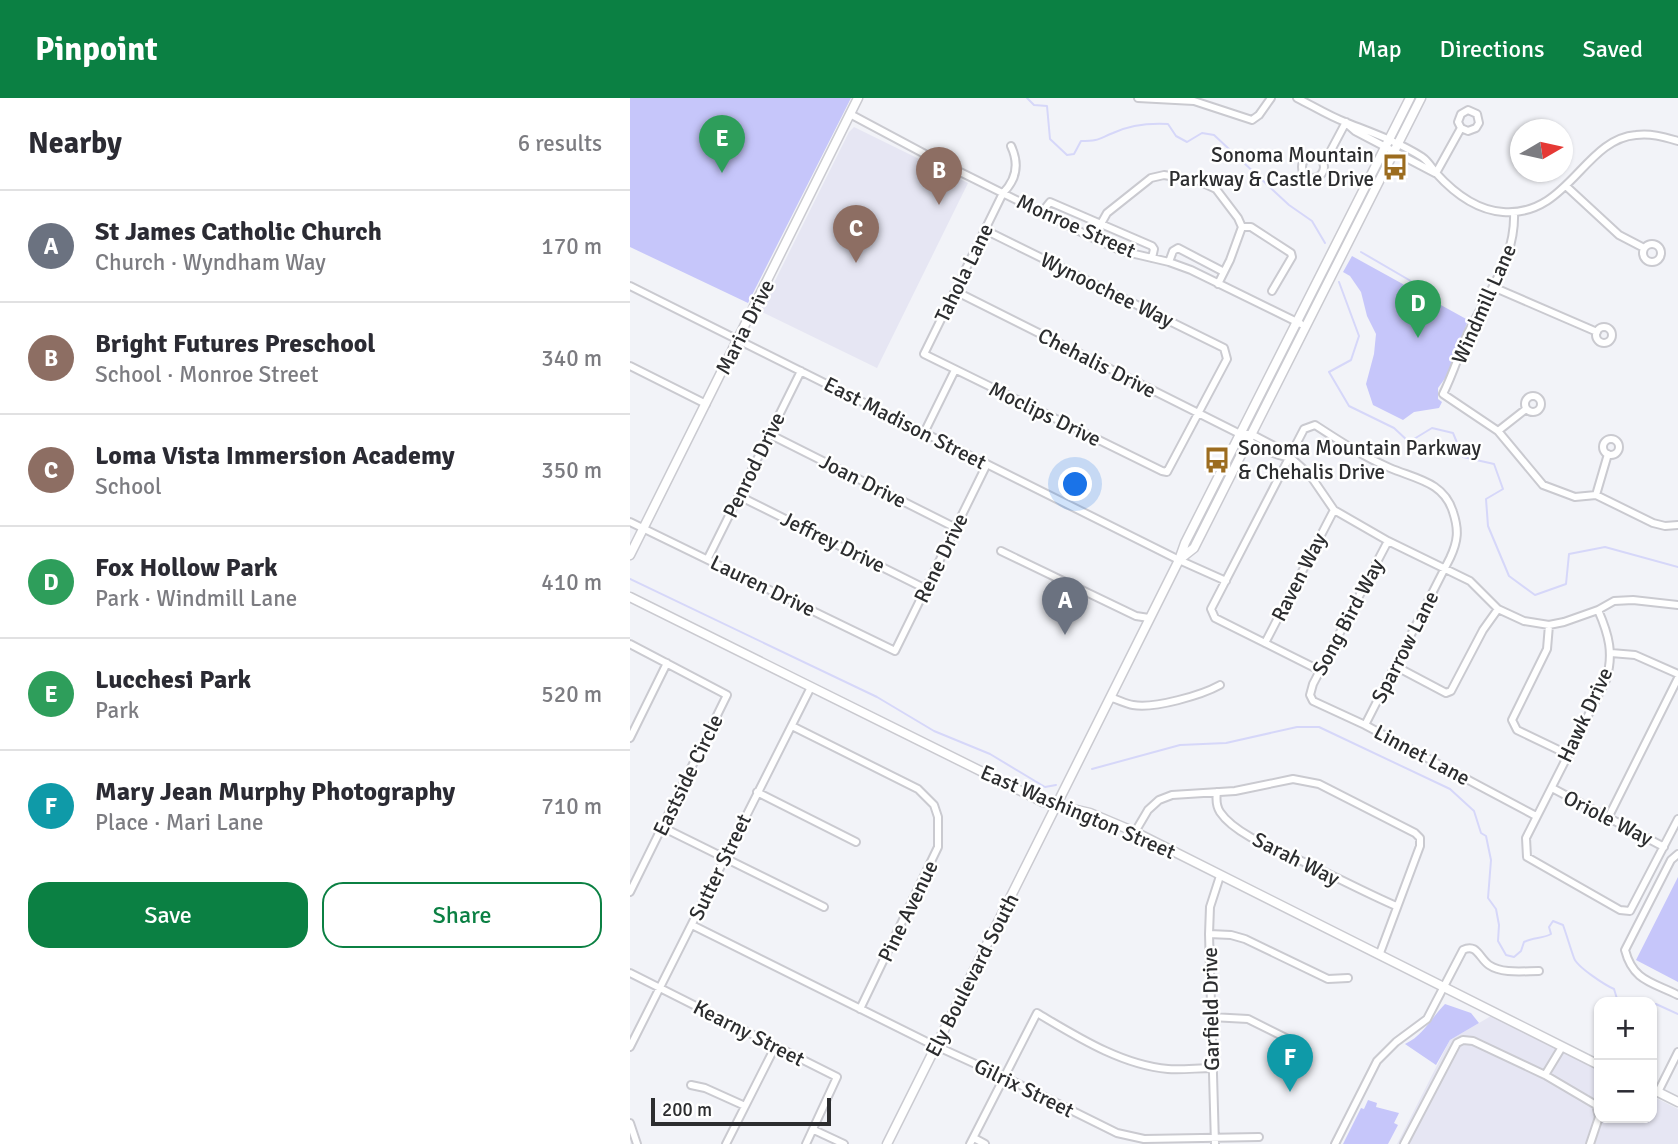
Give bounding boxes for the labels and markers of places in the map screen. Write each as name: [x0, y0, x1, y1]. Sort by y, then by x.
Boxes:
pin: E: [699, 115, 745, 173]
place label: Sonoma Mountain Parkway & Castle Drive: [1168, 142, 1374, 192]
pin: B: [916, 147, 962, 205]
bus stop icon: Sonoma Mountain Parkway & Castle Drive: [1380, 152, 1410, 182]
pin: C: [833, 205, 879, 263]
pin: D: [1395, 280, 1441, 338]
place label: Sonoma Mountain Parkway & Chehalis Drive: [1238, 435, 1481, 485]
bus stop icon: Sonoma Mountain Parkway & Chehalis Drive: [1202, 445, 1232, 475]
pin: A: [1042, 577, 1088, 635]
pin: F: [1267, 1034, 1313, 1092]

